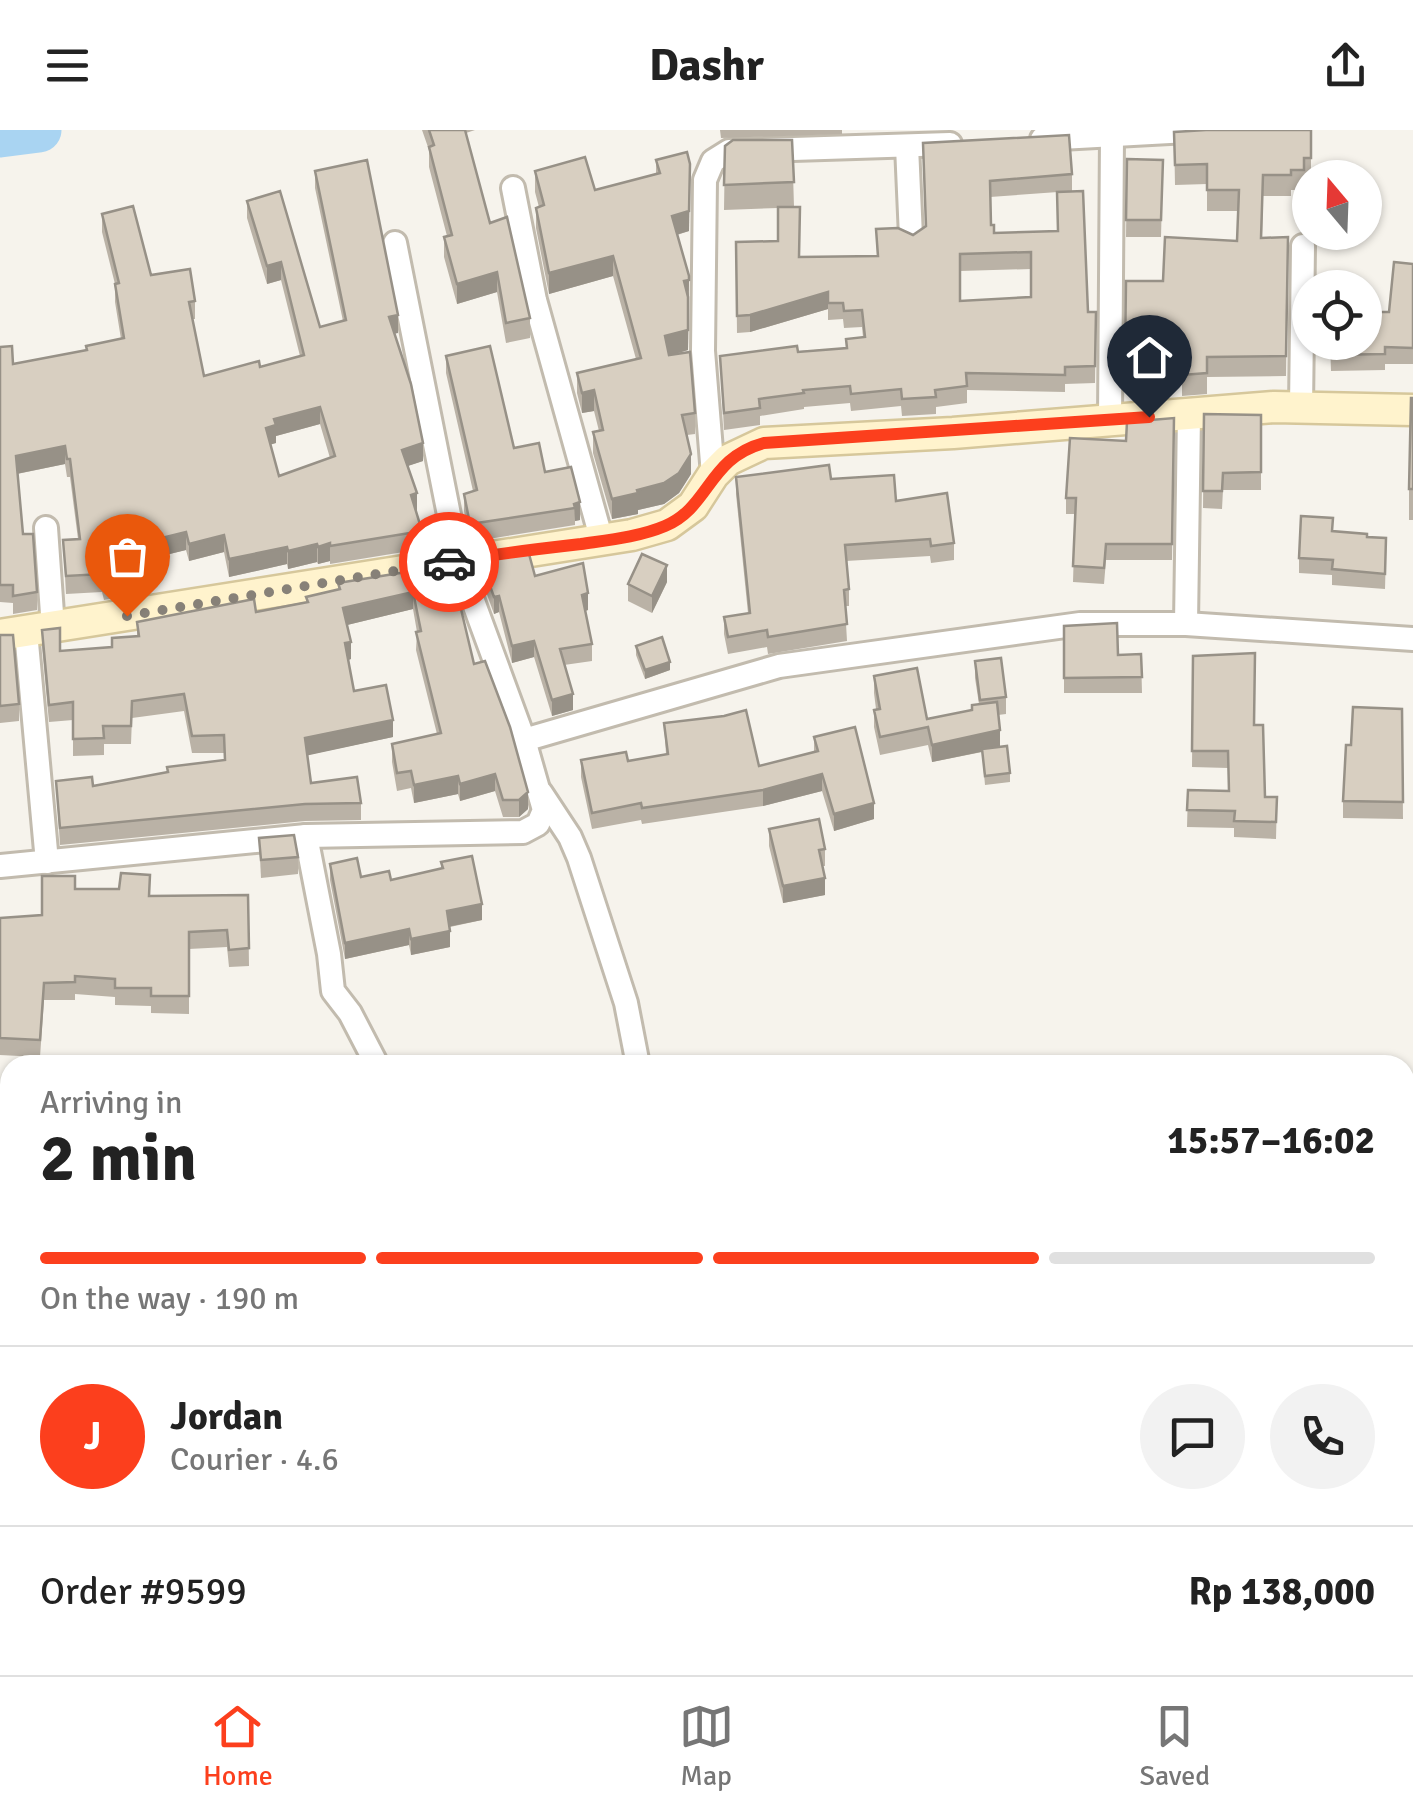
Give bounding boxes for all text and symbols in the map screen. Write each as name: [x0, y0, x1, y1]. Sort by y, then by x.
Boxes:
icon: menu: [40, 38, 95, 93]
text: Dashr: [649, 38, 764, 93]
icon: share: [1318, 38, 1373, 93]
north arrow: [1292, 160, 1382, 250]
map controls: [1292, 160, 1382, 360]
button: locate: [1292, 270, 1382, 360]
pin: [1107, 315, 1192, 418]
icon: home: [1122, 330, 1177, 385]
courier: [399, 512, 499, 612]
pin: [85, 514, 170, 617]
icon: bag: [100, 529, 155, 584]
icon: car: [422, 535, 477, 590]
text: Arriving in: [40, 1083, 182, 1122]
text: 15:57–16:02: [1167, 1117, 1375, 1164]
text: 2 min: [40, 1119, 197, 1199]
text: On the way · 190 m: [40, 1279, 299, 1318]
button: chat: [1140, 1384, 1245, 1489]
button: phone: [1270, 1384, 1375, 1489]
text: Jordan: [170, 1393, 283, 1440]
text: J: [84, 1413, 101, 1460]
text: Courier · 4.6: [170, 1440, 339, 1479]
text: Order #9599: [40, 1568, 247, 1615]
text: Rp 138,000: [1188, 1568, 1375, 1615]
tab: Home: [203, 1699, 273, 1793]
tab: Map: [679, 1699, 734, 1793]
tab: Saved: [1140, 1699, 1210, 1793]

